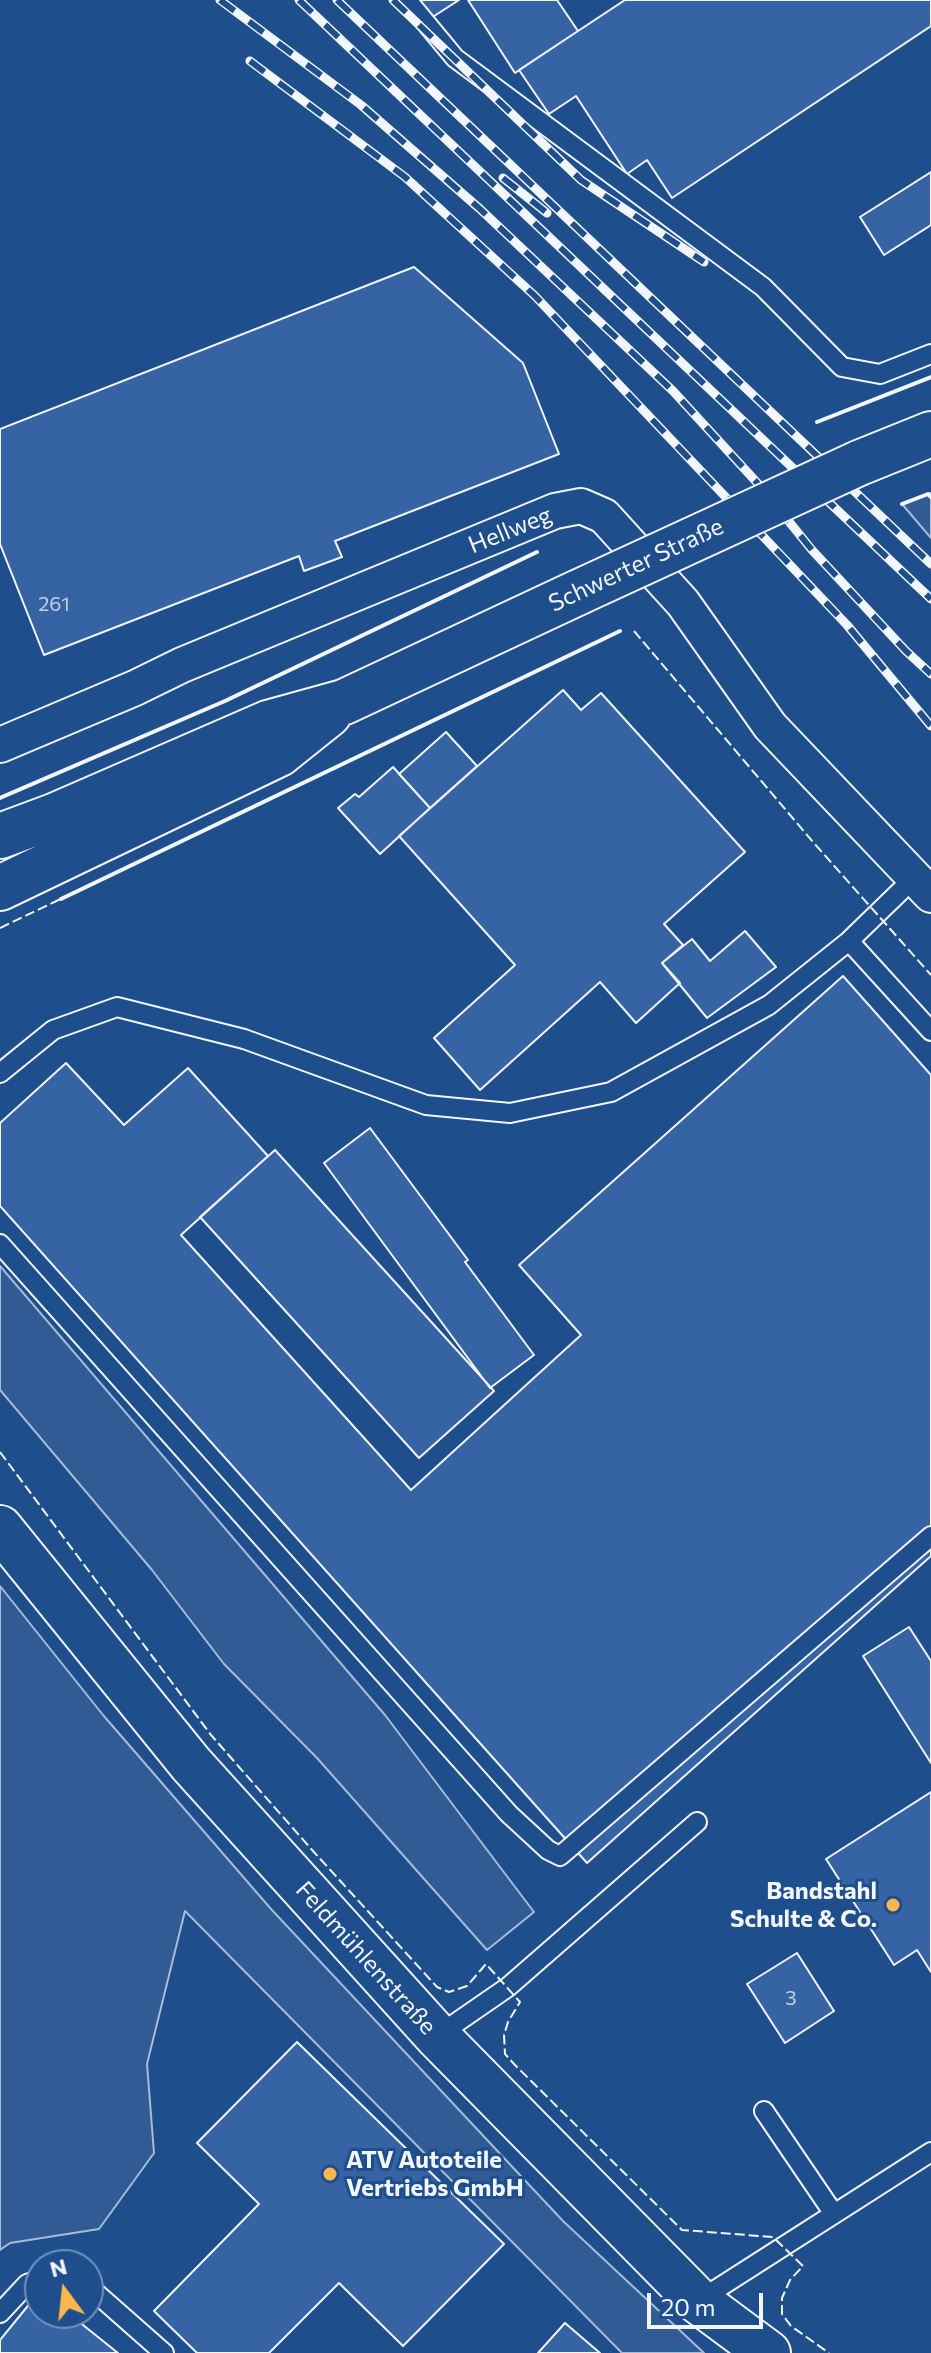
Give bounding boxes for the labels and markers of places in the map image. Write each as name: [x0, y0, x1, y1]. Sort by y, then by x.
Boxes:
place label: Bandstahl Schulte & Co.: [730, 1877, 877, 1933]
marker: Bandstahl Schulte & Co.: [884, 1896, 902, 1914]
place label: ATV Autoteile Vertriebs GmbH: [346, 2146, 524, 2202]
marker: ATV Autoteile Vertriebs GmbH: [321, 2165, 339, 2183]

